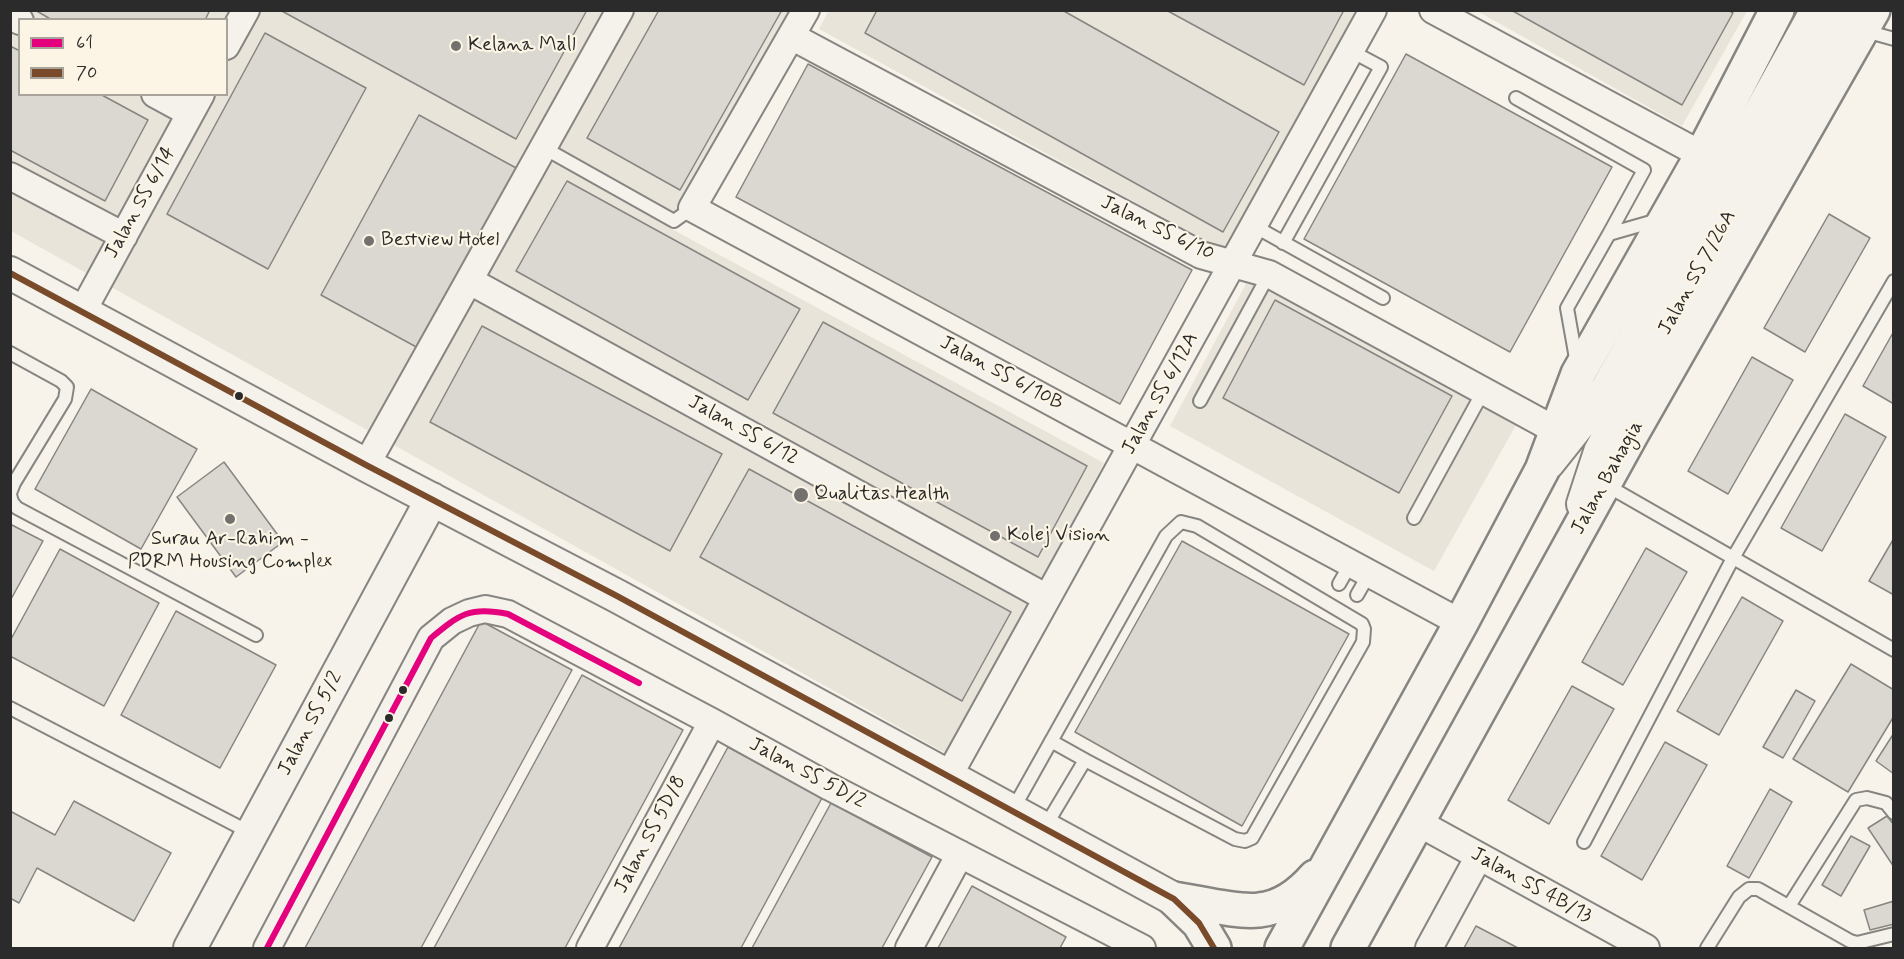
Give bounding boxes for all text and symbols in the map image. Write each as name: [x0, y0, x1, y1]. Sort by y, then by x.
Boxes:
legend: [18, 18, 228, 96]
text: 61: [76, 31, 93, 55]
place label: Kelana Mall: [468, 34, 576, 58]
marker: Kelana Mall: [449, 39, 463, 53]
text: 70: [76, 61, 97, 85]
street label: Jalan SS 6/14: [100, 143, 182, 263]
street label: Jalan SS 6/10: [1096, 191, 1218, 267]
street label: Jalan SS 7/26A: [1654, 206, 1742, 340]
place label: Bestview Hotel: [381, 229, 499, 253]
marker: Bestview Hotel: [362, 234, 376, 248]
street label: Jalan SS 6/12A: [1118, 329, 1204, 459]
street label: Jalan SS 6/10B: [935, 331, 1067, 417]
unlabelled marker: [233, 390, 245, 402]
street label: Jalan SS 6/12: [684, 391, 802, 471]
street label: Jalan Bahagia: [1567, 417, 1649, 539]
place label: Qualitas Health: [814, 483, 949, 507]
marker: Qualitas Health: [792, 486, 810, 504]
marker: Surau Ar-Rahim - PDRM Housing Complex: [223, 512, 237, 526]
place label: Kolej Vision: [1007, 524, 1110, 548]
place label: Surau Ar-Rahim - PDRM Housing Complex: [128, 528, 332, 575]
marker: Kolej Vision: [988, 529, 1002, 543]
street label: Jalan SS 5/2: [273, 668, 349, 780]
unlabelled marker: [397, 684, 409, 696]
unlabelled marker: [383, 712, 395, 724]
street label: Jalan SS 5D/2: [745, 733, 869, 815]
street label: Jalan SS 5D/8: [610, 772, 692, 898]
street label: Jalan SS 4B/13: [1466, 843, 1596, 929]

